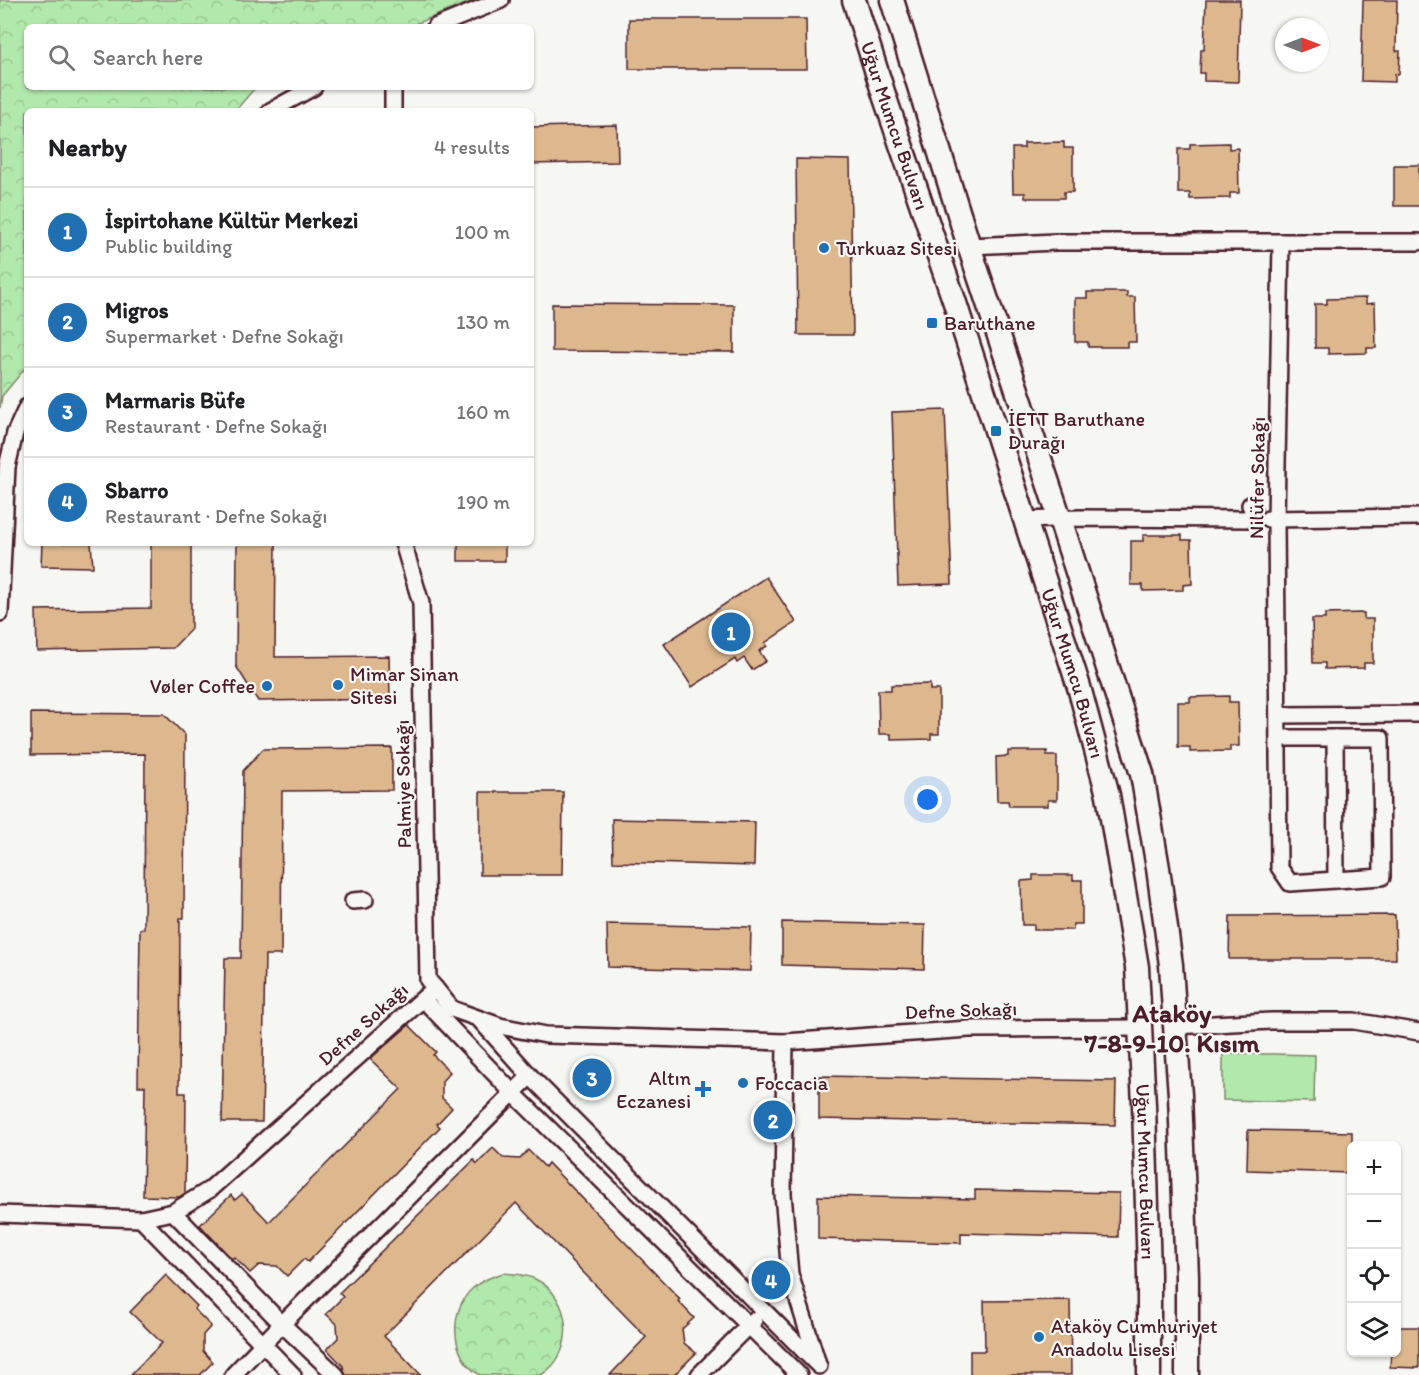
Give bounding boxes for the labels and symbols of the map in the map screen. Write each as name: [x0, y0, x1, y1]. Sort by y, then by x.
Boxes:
north arrow: [1275, 18, 1329, 72]
street label: Uğur Mumcu Bulvarı: [856, 38, 934, 213]
place label: Turkuaz Sitesi: [836, 236, 957, 260]
marker: Turkuaz Sitesi: [817, 241, 831, 255]
place label: Baruthane: [944, 311, 1036, 335]
marker: Baruthane: [925, 316, 939, 330]
place label: İETT Baruthane Durağı: [1008, 407, 1145, 454]
street label: Nilüfer Sokağı: [1244, 417, 1270, 539]
marker: İETT Baruthane Durağı: [989, 424, 1003, 438]
street label: Uğur Mumcu Bulvarı: [1036, 585, 1110, 761]
pin: 1: [712, 610, 750, 654]
place label: Mimar Sinan Sitesi: [350, 662, 459, 709]
place label: Vøler Coffee: [150, 674, 255, 698]
marker: Mimar Sinan Sitesi: [331, 678, 345, 692]
marker: Vøler Coffee: [260, 679, 274, 693]
street label: Palmiye Sokağı: [390, 719, 416, 849]
your location: [913, 785, 942, 814]
street label: Defne Sokağı: [313, 977, 413, 1071]
street label: Defne Sokağı: [904, 996, 1018, 1024]
district label: Ataköy 7-8-9-10. Kısım: [1083, 997, 1260, 1059]
pin: 3: [572, 1056, 612, 1100]
place label: Altın Eczanesi: [616, 1066, 691, 1113]
place label: Foccacia: [755, 1071, 829, 1095]
marker: Foccacia: [736, 1076, 750, 1090]
marker: Altın Eczanesi: [696, 1082, 710, 1096]
street label: Uğur Mumcu Bulvarı: [1131, 1083, 1161, 1260]
pin: 2: [754, 1098, 792, 1142]
pin: 4: [752, 1258, 790, 1302]
place label: Ataköy Cumhuriyet Anadolu Lisesi: [1051, 1314, 1218, 1361]
marker: Ataköy Cumhuriyet Anadolu Lisesi: [1032, 1330, 1046, 1344]

